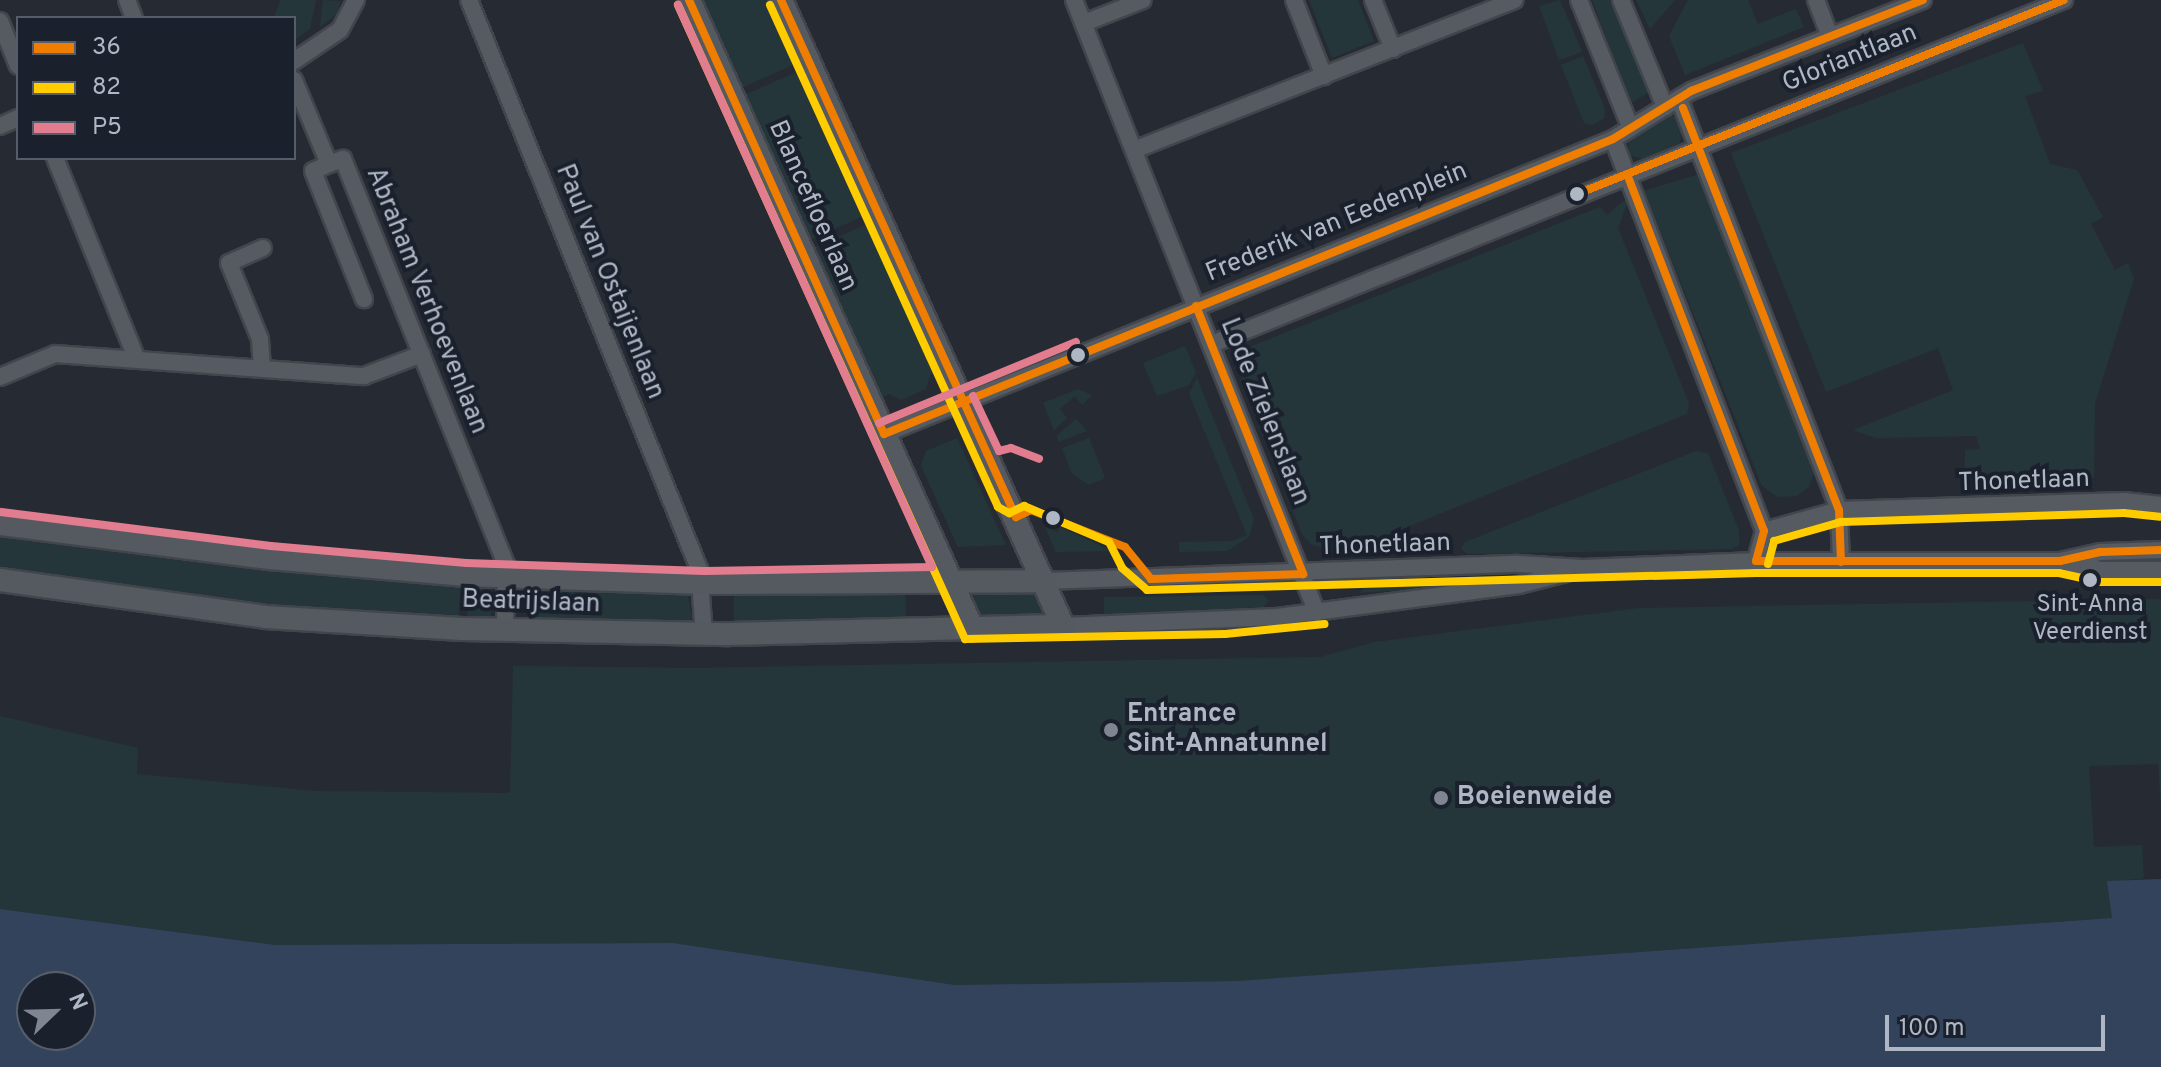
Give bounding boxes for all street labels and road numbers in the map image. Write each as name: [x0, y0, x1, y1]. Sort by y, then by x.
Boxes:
street label: Gloriantlaan: [1778, 18, 1922, 100]
street label: Blancefloerlaan: [760, 116, 864, 296]
street label: Frederik van Eedenplein: [1202, 156, 1472, 290]
street label: Paul van Ostaijenlaan: [548, 160, 670, 404]
street label: Abraham Verhoevenlaan: [358, 163, 494, 439]
street label: Lode Zielenslaan: [1212, 314, 1316, 510]
street label: Thonetlaan: [1958, 464, 2090, 500]
street label: Thonetlaan: [1319, 528, 1451, 564]
street label: Beatrijslaan: [461, 585, 601, 621]

